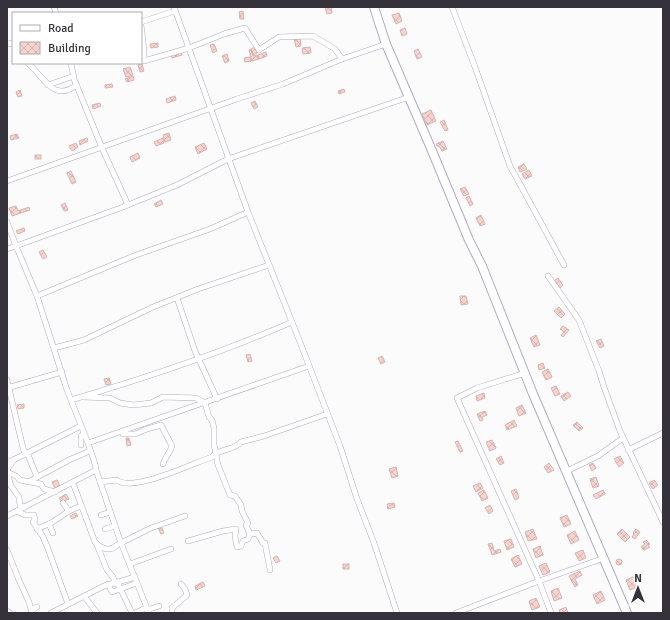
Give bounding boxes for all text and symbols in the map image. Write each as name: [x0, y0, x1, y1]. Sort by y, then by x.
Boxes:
legend: [12, 12, 142, 64]
text: Road: [48, 21, 74, 36]
text: Building: [48, 41, 91, 56]
north arrow: [618, 568, 658, 608]
text: N: [634, 572, 642, 585]

